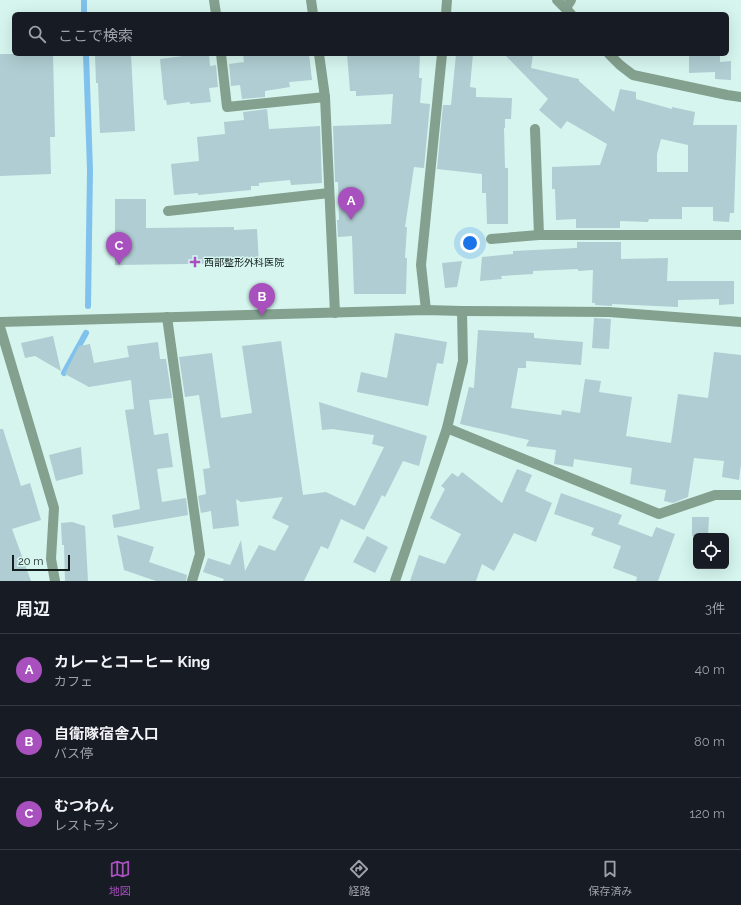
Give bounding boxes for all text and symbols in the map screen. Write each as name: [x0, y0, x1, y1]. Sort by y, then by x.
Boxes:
search box: [12, 12, 729, 56]
icon: search: [26, 23, 48, 45]
text: ここで検索: [58, 27, 133, 45]
pin: A: [338, 187, 364, 220]
pin: C: [106, 232, 132, 265]
your location: [460, 233, 480, 253]
marker: 西部整形外科医院: [189, 256, 201, 268]
place label: 西部整形外科医院: [204, 257, 284, 268]
pin: B: [249, 283, 275, 316]
map controls: [693, 533, 729, 569]
button: locate: [693, 533, 729, 569]
scale bar: [12, 553, 70, 572]
text: 20 m: [18, 555, 43, 568]
text: 周辺: [16, 599, 50, 619]
text: 3件: [705, 601, 725, 616]
text: カレーとコーヒー King: [54, 653, 210, 671]
text: A: [25, 662, 33, 677]
text: 40 m: [695, 662, 725, 677]
text: カフェ: [54, 674, 93, 689]
text: 自衛隊宿舎入口: [54, 725, 159, 743]
text: B: [25, 734, 33, 749]
text: 80 m: [694, 734, 725, 749]
text: バス停: [54, 746, 93, 761]
text: むつわん: [54, 797, 114, 815]
text: C: [25, 806, 33, 821]
text: 120 m: [689, 806, 725, 821]
text: レストラン: [54, 818, 119, 833]
tab: 地図: [109, 858, 131, 898]
tab: 経路: [348, 858, 370, 898]
tab: 保存済み: [588, 858, 632, 898]

